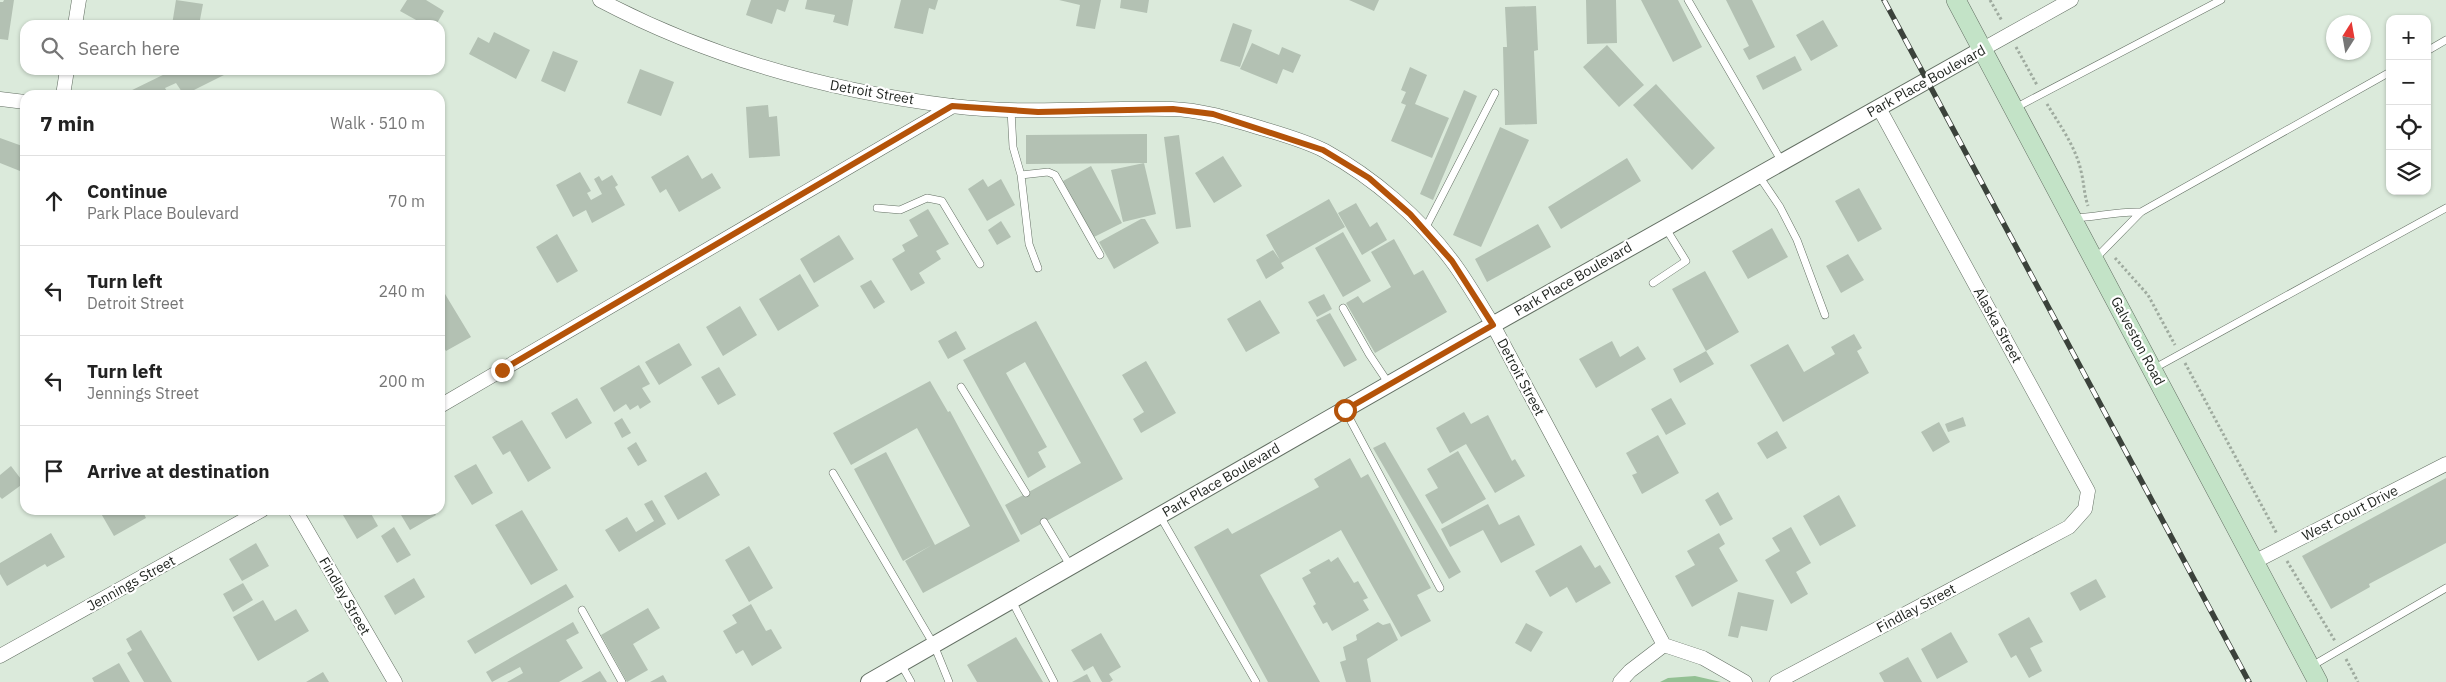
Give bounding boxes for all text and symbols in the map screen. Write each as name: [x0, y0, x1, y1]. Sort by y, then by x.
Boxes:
north arrow: [2326, 15, 2371, 60]
map controls: [2386, 15, 2431, 195]
button: +: [2386, 15, 2431, 60]
search box: [20, 20, 445, 75]
icon: search: [38, 34, 66, 62]
text: Search here: [78, 36, 180, 60]
street label: Park Place Boulevard: [1863, 41, 1989, 121]
button: −: [2386, 60, 2431, 105]
street label: Detroit Street: [829, 76, 916, 108]
button: locate: [2386, 105, 2431, 150]
text: 7 min: [40, 109, 95, 137]
text: Walk · 510 m: [330, 113, 425, 133]
button: layers: [2386, 150, 2431, 195]
text: Continue: [87, 179, 167, 203]
icon: ahead: [40, 187, 68, 215]
text: 70 m: [388, 191, 425, 211]
text: Park Place Boulevard: [87, 203, 239, 223]
street label: Park Place Boulevard: [1511, 238, 1635, 320]
text: Turn left: [87, 269, 163, 293]
icon: left: [40, 277, 68, 305]
text: 240 m: [378, 281, 425, 301]
street label: Alaska Street: [1970, 284, 2026, 366]
text: Detroit Street: [87, 293, 184, 313]
street label: Galveston Road: [2107, 293, 2169, 389]
street label: Detroit Street: [1493, 335, 1549, 419]
text: Turn left: [87, 359, 163, 383]
route end: [491, 359, 514, 382]
icon: left: [40, 367, 68, 395]
text: 200 m: [378, 371, 425, 391]
text: Jennings Street: [87, 383, 199, 403]
route start: [1334, 399, 1357, 422]
street label: Park Place Boulevard: [1159, 439, 1283, 521]
icon: arrive: [40, 457, 68, 485]
text: Arrive at destination: [87, 459, 270, 483]
street label: West Court Drive: [2299, 481, 2401, 545]
street label: Jennings Street: [84, 551, 178, 615]
street label: Findlay Street: [315, 554, 375, 638]
street label: Findlay Street: [1873, 580, 1959, 636]

